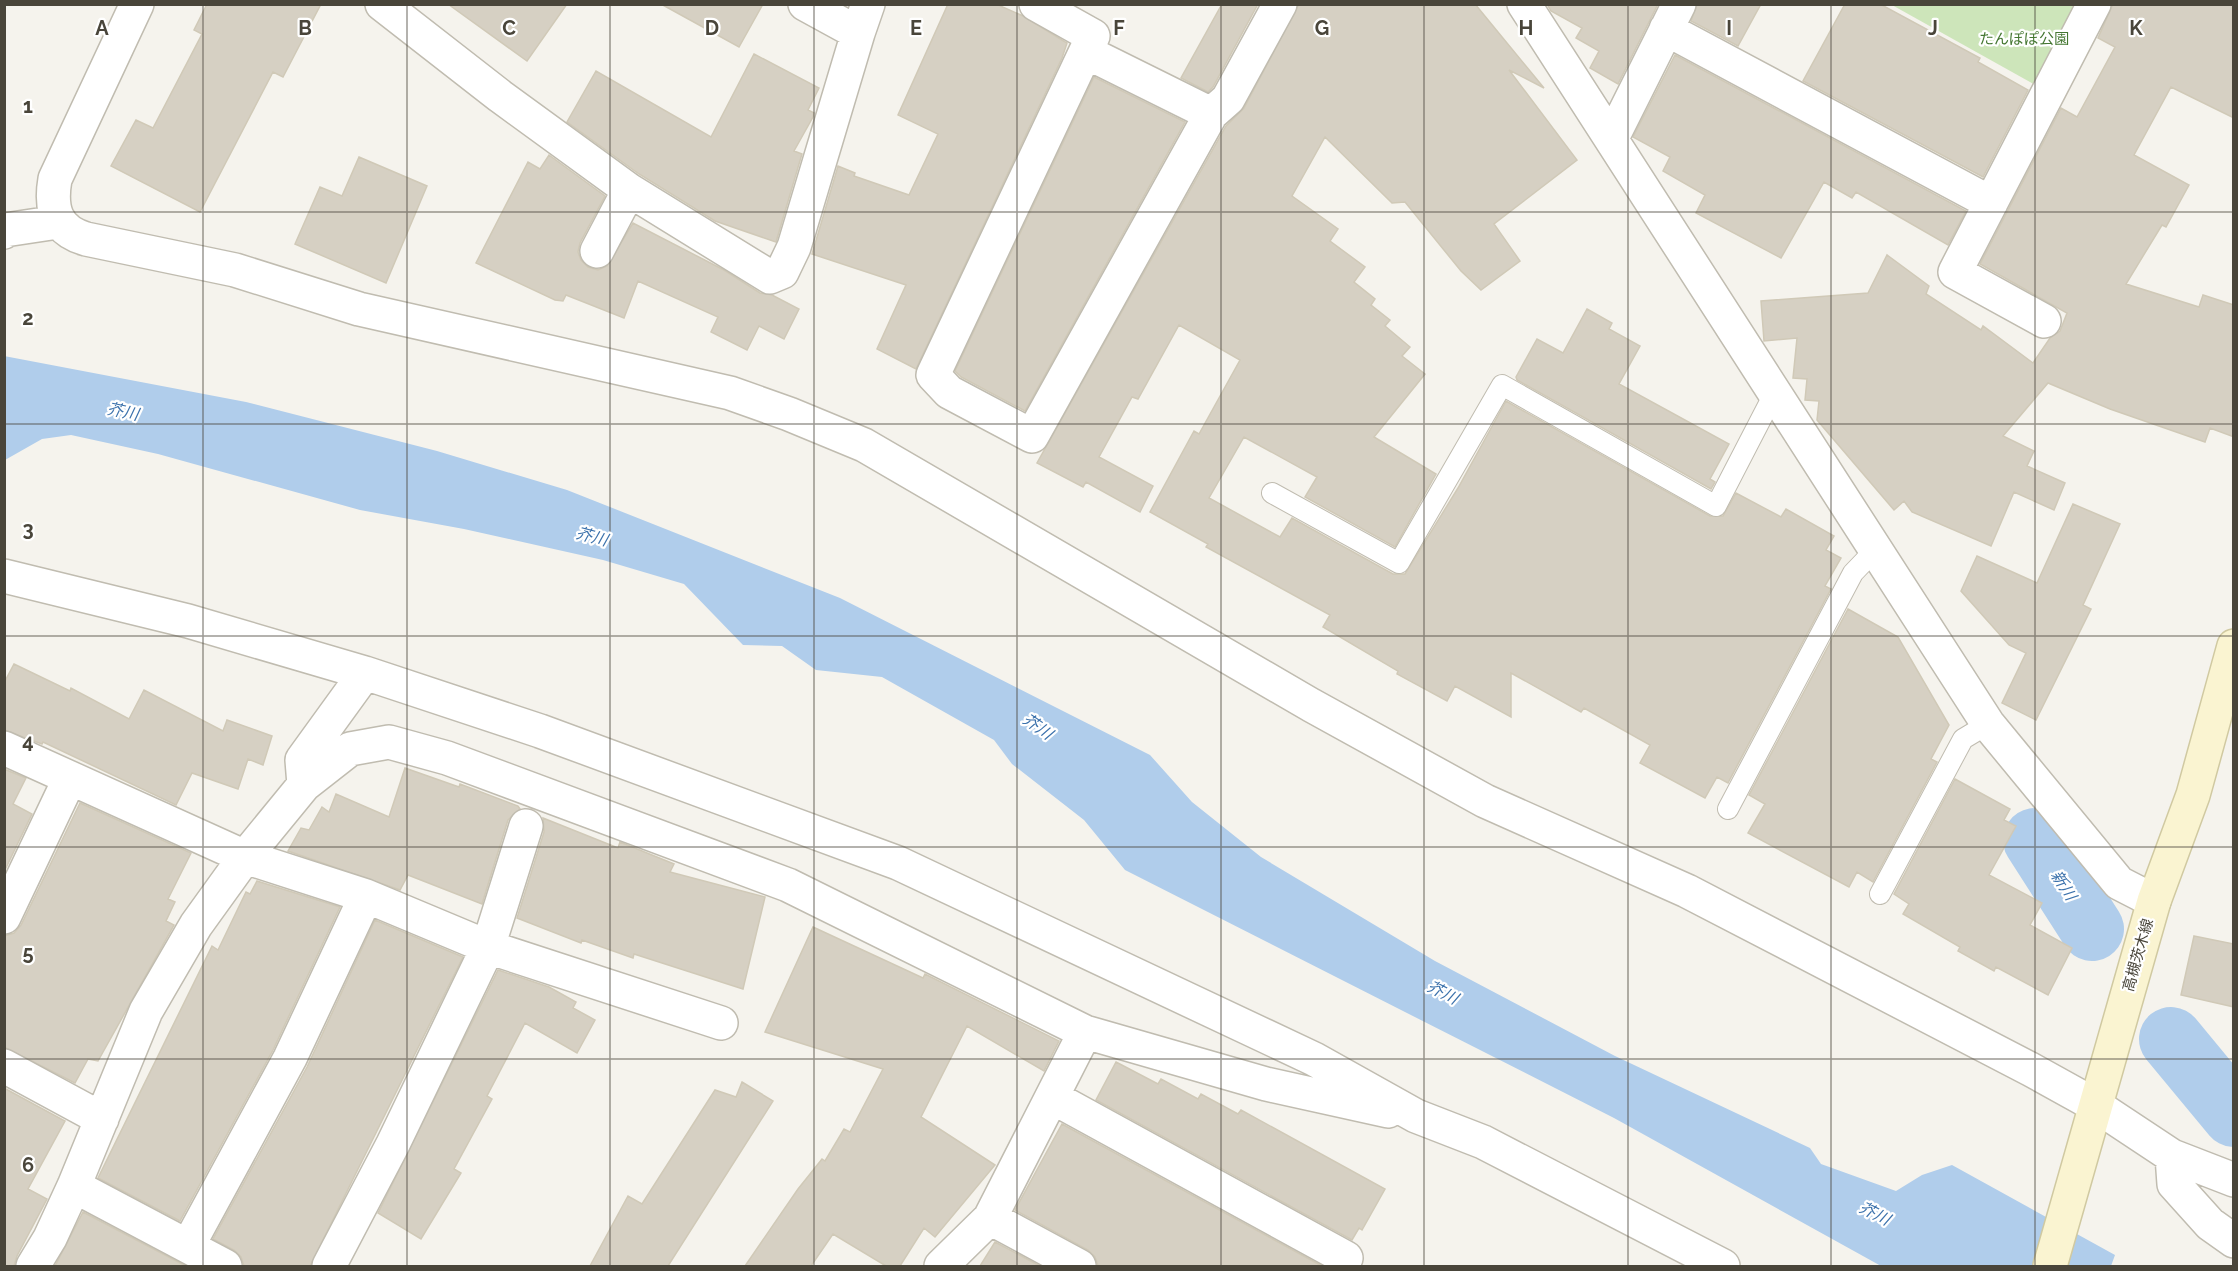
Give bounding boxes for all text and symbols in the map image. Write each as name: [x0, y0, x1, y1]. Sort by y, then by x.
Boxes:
text: A: [95, 16, 109, 40]
text: B: [298, 16, 312, 40]
text: C: [502, 16, 516, 40]
text: D: [705, 16, 719, 40]
text: E: [910, 16, 922, 40]
text: F: [1113, 16, 1125, 40]
text: G: [1315, 16, 1329, 40]
text: H: [1519, 16, 1533, 40]
text: I: [1726, 16, 1732, 40]
text: J: [1928, 16, 1938, 40]
text: K: [2129, 16, 2143, 40]
park label: たんぽぽ公園: [1979, 30, 2069, 48]
text: 1: [23, 94, 33, 118]
text: 2: [22, 306, 34, 330]
water label: 芥川: [105, 399, 142, 424]
text: 3: [22, 517, 34, 541]
water label: 芥川: [574, 523, 612, 550]
water label: 芥川: [1019, 709, 1058, 745]
text: 4: [22, 729, 34, 753]
water label: 新川: [2047, 867, 2081, 906]
street label: 高槻茨木線: [2119, 916, 2157, 994]
text: 5: [22, 941, 34, 965]
water label: 芥川: [1424, 977, 1463, 1009]
text: 6: [22, 1153, 34, 1177]
water label: 芥川: [1856, 1198, 1895, 1230]

